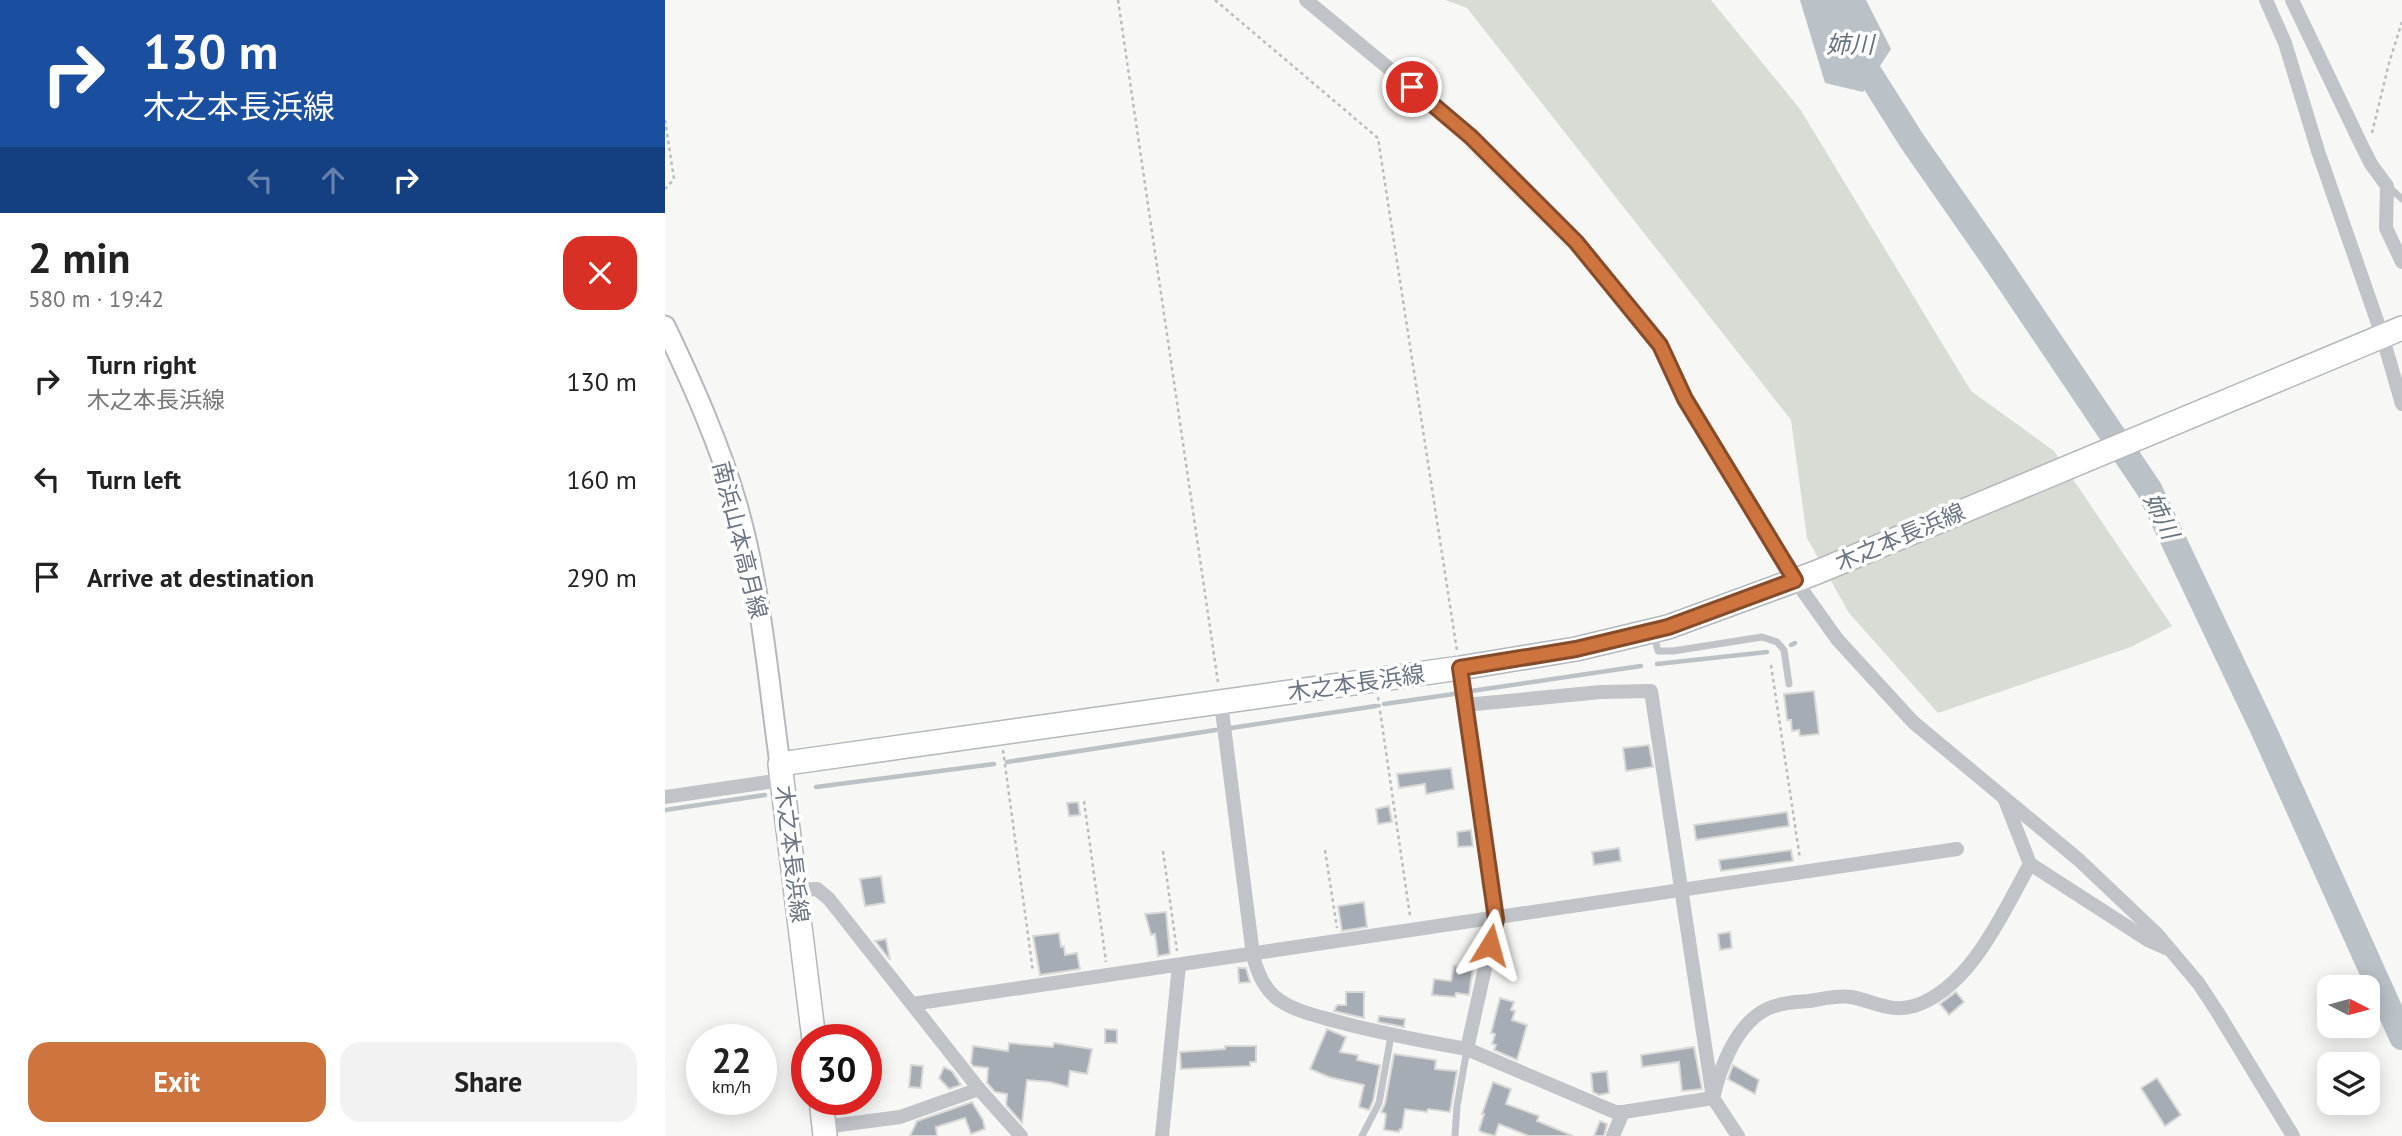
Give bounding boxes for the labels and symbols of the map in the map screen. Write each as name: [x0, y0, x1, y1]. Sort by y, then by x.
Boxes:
water label: 姉川: [1826, 29, 1877, 60]
pin: [1382, 57, 1442, 117]
street label: 南浜山本高月線: [707, 458, 774, 621]
water label: 姉川: [2137, 487, 2187, 547]
street label: 木之本長浜線: [1831, 496, 1969, 577]
street label: 木之本長浜線: [1286, 659, 1426, 706]
street label: 木之本長浜線: [770, 784, 815, 924]
position arrow: [1453, 908, 1527, 982]
north arrow: [2317, 975, 2380, 1038]
speed limit sign: 30: [791, 1024, 882, 1115]

